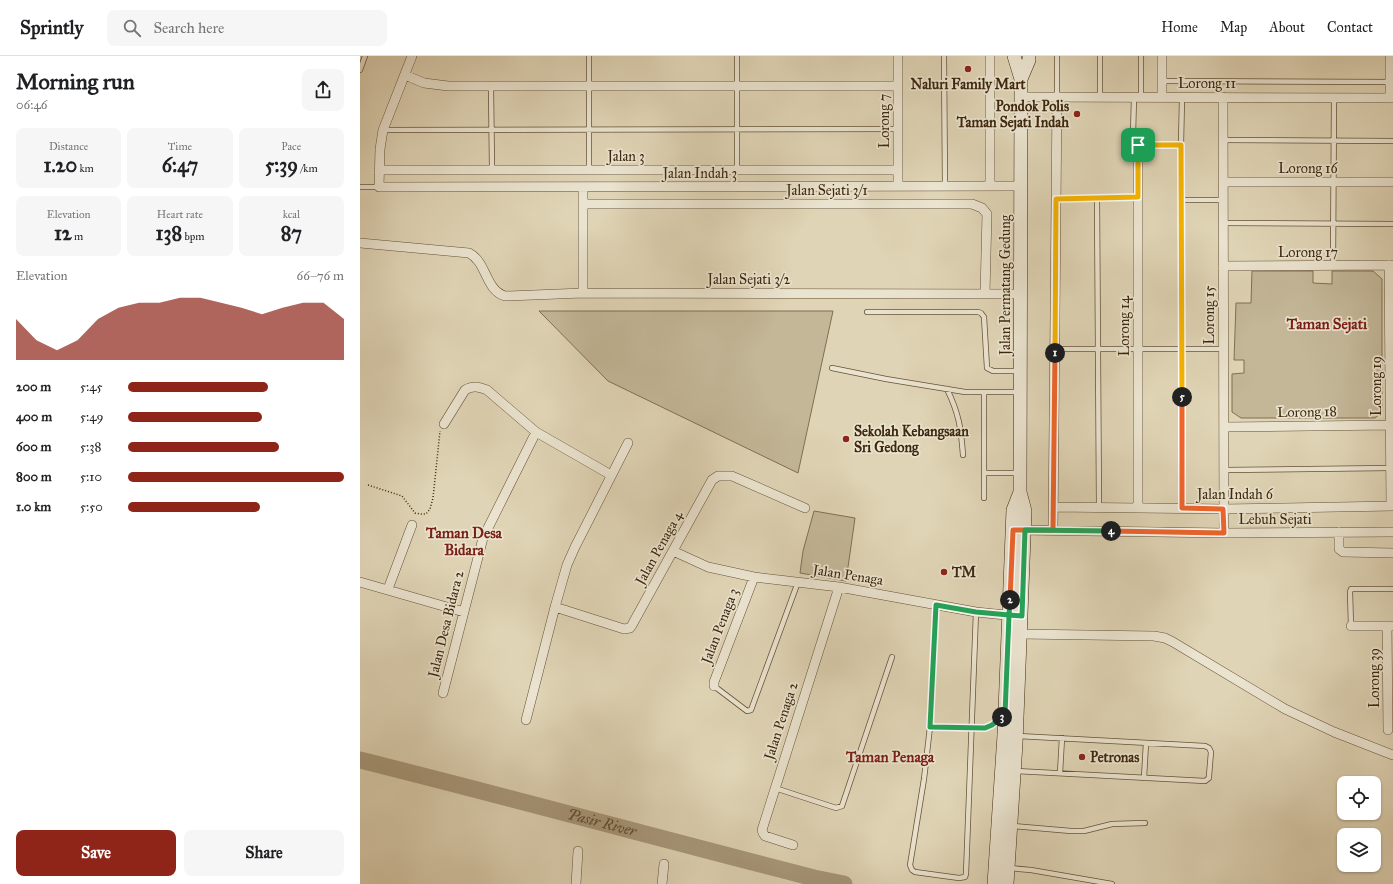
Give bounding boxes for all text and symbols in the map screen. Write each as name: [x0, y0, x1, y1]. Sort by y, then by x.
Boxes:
search box: [107, 10, 387, 46]
text: Sprintly: [20, 16, 83, 39]
icon: search: [121, 17, 143, 39]
text: Search here: [153, 19, 224, 37]
text: Home: [1161, 19, 1198, 36]
text: Map: [1220, 19, 1247, 36]
text: About: [1269, 19, 1305, 36]
text: Contact: [1327, 19, 1373, 36]
marker: Naluri Family Mart: [963, 64, 973, 74]
text: Morning run: [16, 68, 135, 95]
button: share: [302, 69, 344, 111]
street label: Lorong 11: [1178, 75, 1236, 92]
place label: Naluri Family Mart: [911, 76, 1025, 94]
street label: Lorong 7: [876, 94, 893, 148]
text: 06:46: [16, 97, 47, 113]
place label: Pondok Polis Taman Sejati Indah: [956, 98, 1069, 132]
marker: Pondok Polis Taman Sejati Indah: [1072, 109, 1082, 119]
pin: [1121, 128, 1155, 162]
icon: arrive: [1127, 134, 1149, 156]
text: Distance: [49, 140, 88, 153]
text: Time: [168, 140, 192, 153]
text: Pace: [281, 140, 301, 153]
street label: Jalan 3: [605, 148, 645, 166]
text: 1.20: [44, 153, 77, 177]
text: 6:47: [162, 153, 198, 177]
text: 5:39: [265, 153, 298, 177]
street label: Lorong 16: [1278, 160, 1339, 177]
text: km: [77, 162, 94, 175]
text: /km: [298, 162, 318, 175]
street label: Jalan Indah 3: [661, 165, 737, 183]
street label: Jalan Sejati 3/1: [784, 182, 868, 200]
text: Elevation: [47, 208, 91, 221]
text: Heart rate: [157, 208, 203, 221]
text: kcal: [283, 208, 300, 221]
street label: Jalan Permatang Gedung: [997, 214, 1015, 357]
text: 12: [54, 221, 72, 245]
text: 138: [156, 221, 182, 245]
text: 87: [281, 221, 302, 245]
text: m: [72, 230, 83, 243]
text: bpm: [182, 230, 204, 243]
street label: Lorong 17: [1278, 244, 1338, 261]
text: Elevation: [16, 268, 68, 284]
text: 66–76 m: [297, 268, 344, 284]
street label: Jalan Sejati 3/2: [706, 271, 791, 289]
street label: Lorong 15: [1201, 285, 1218, 344]
street label: Lorong 14: [1116, 295, 1133, 356]
district label: Taman Sejati: [1286, 315, 1368, 334]
pin: 1: [1045, 343, 1065, 363]
text: 1: [1053, 346, 1057, 359]
street label: Lorong 19: [1368, 356, 1385, 416]
text: 200 m: [16, 379, 51, 395]
text: 5:45: [80, 379, 103, 395]
pin: 5: [1172, 387, 1192, 407]
text: 5: [1179, 390, 1185, 403]
street label: Lorong 18: [1277, 403, 1337, 421]
text: 400 m: [16, 409, 52, 425]
text: 5:49: [80, 409, 104, 425]
place label: Sekolah Kebangsaan Sri Gedong: [854, 423, 969, 457]
marker: Sekolah Kebangsaan Sri Gedong: [841, 434, 851, 444]
text: 600 m: [16, 439, 52, 455]
text: 5:38: [80, 439, 101, 455]
text: 800 m: [16, 469, 52, 485]
text: 5:10: [80, 469, 102, 485]
street label: Jalan Indah 6: [1195, 486, 1274, 504]
text: 1.0 km: [16, 499, 51, 515]
text: 5:50: [80, 499, 103, 515]
street label: Jalan Penaga 4: [631, 507, 688, 590]
street label: Lebuh Sejati: [1238, 511, 1312, 528]
pin: 4: [1101, 521, 1121, 541]
district label: Taman Desa Bidara: [425, 524, 503, 559]
text: 4: [1108, 524, 1114, 537]
street label: Jalan Penaga: [809, 561, 884, 590]
place label: TM: [951, 564, 977, 581]
marker: TM: [939, 567, 949, 577]
street label: Jalan Desa Bidara 2: [424, 569, 468, 681]
street label: Jalan Penaga 3: [697, 586, 743, 668]
pin: 2: [1000, 590, 1020, 610]
text: 2: [1007, 593, 1013, 606]
street label: Lorong 39: [1366, 648, 1383, 708]
street label: Jalan Penaga 2: [760, 680, 803, 764]
pin: 3: [992, 707, 1012, 727]
text: 3: [1000, 710, 1004, 723]
district label: Taman Penaga: [845, 748, 935, 767]
place label: Petronas: [1090, 749, 1139, 766]
marker: Petronas: [1077, 752, 1087, 762]
map controls: [1337, 776, 1381, 872]
button: locate: [1337, 776, 1381, 820]
water label: Pasir River: [566, 805, 639, 840]
button: layers: [1337, 828, 1381, 872]
button: Save: [16, 830, 176, 876]
button: Share: [184, 830, 344, 876]

